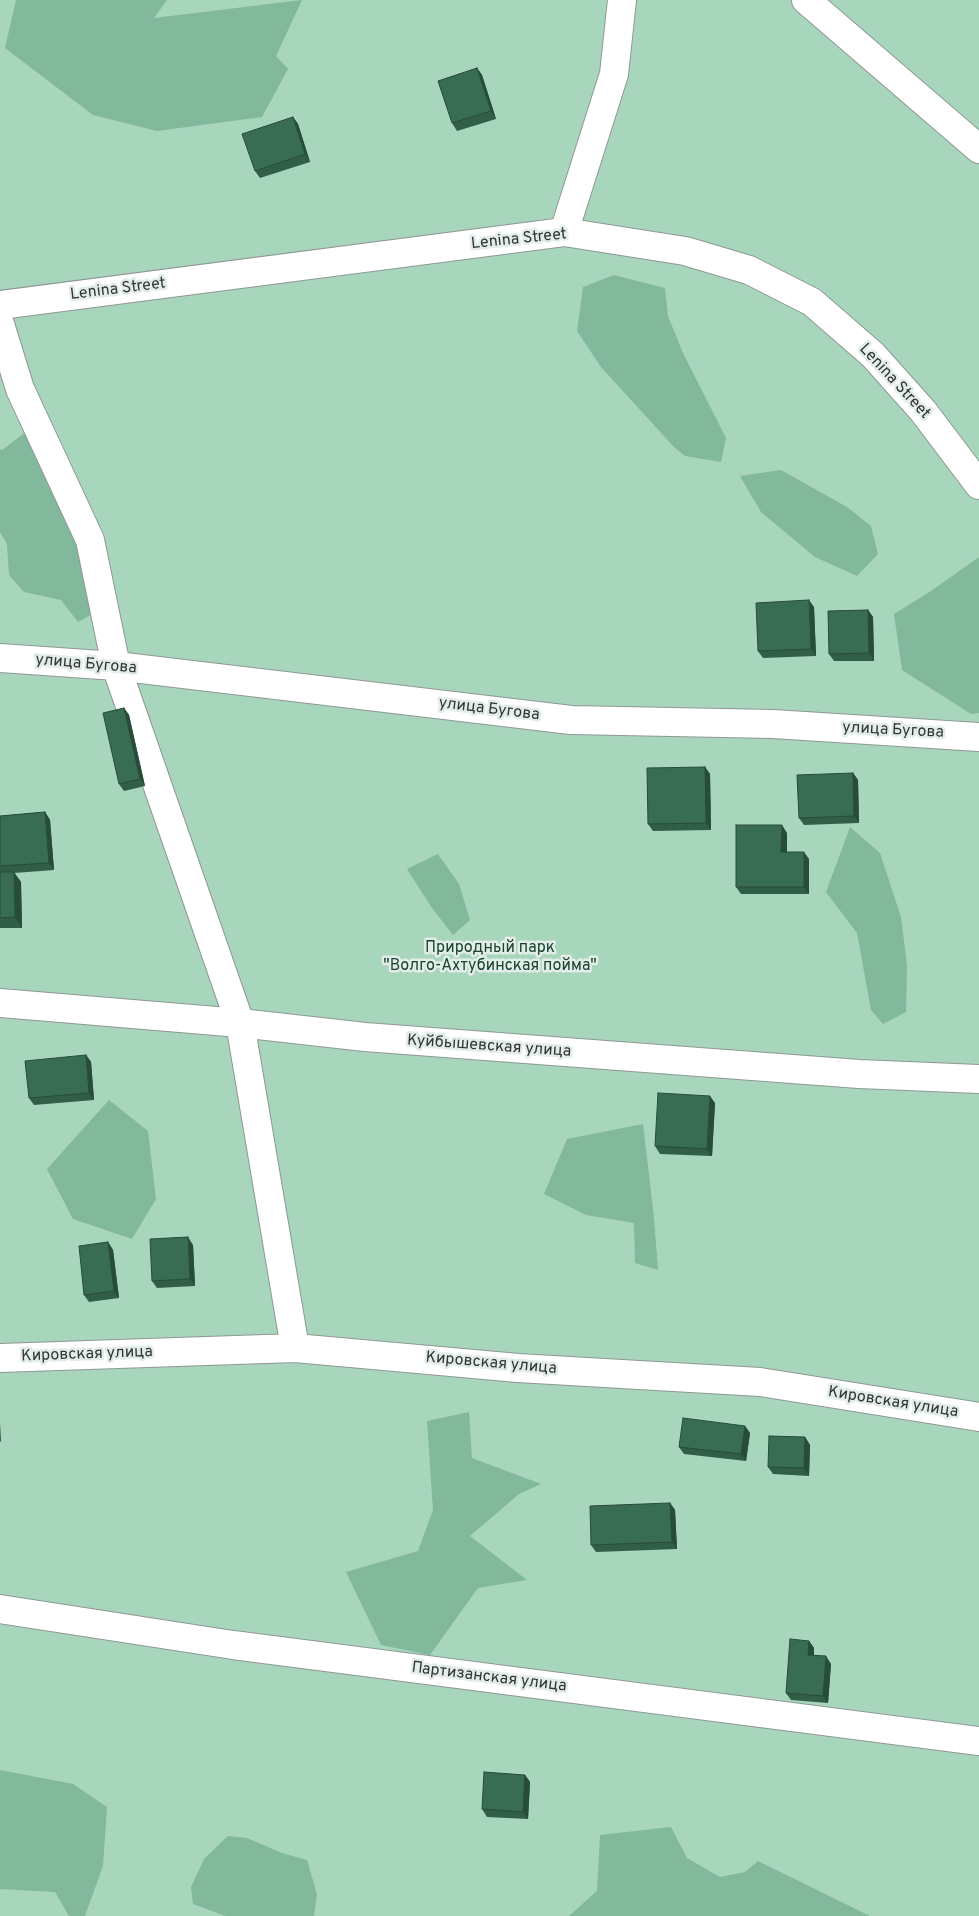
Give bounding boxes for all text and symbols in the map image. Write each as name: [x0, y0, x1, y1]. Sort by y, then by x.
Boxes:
street label: Lenina Street: [470, 225, 568, 255]
street label: Lenina Street: [69, 275, 167, 305]
street label: Lenina Street: [854, 340, 934, 424]
street label: улица Бугова: [35, 651, 137, 679]
street label: улица Бугова: [437, 694, 541, 726]
street label: улица Бугова: [842, 719, 944, 743]
park label: Природный парк "Волго-Ахтубинская пойма": [383, 939, 597, 977]
street label: Куйбышевская улица: [406, 1032, 572, 1062]
street label: Кировская улица: [21, 1343, 153, 1367]
street label: Кировская улица: [425, 1349, 557, 1379]
street label: Кировская улица: [827, 1383, 959, 1423]
street label: Партизанская улица: [410, 1659, 568, 1697]

